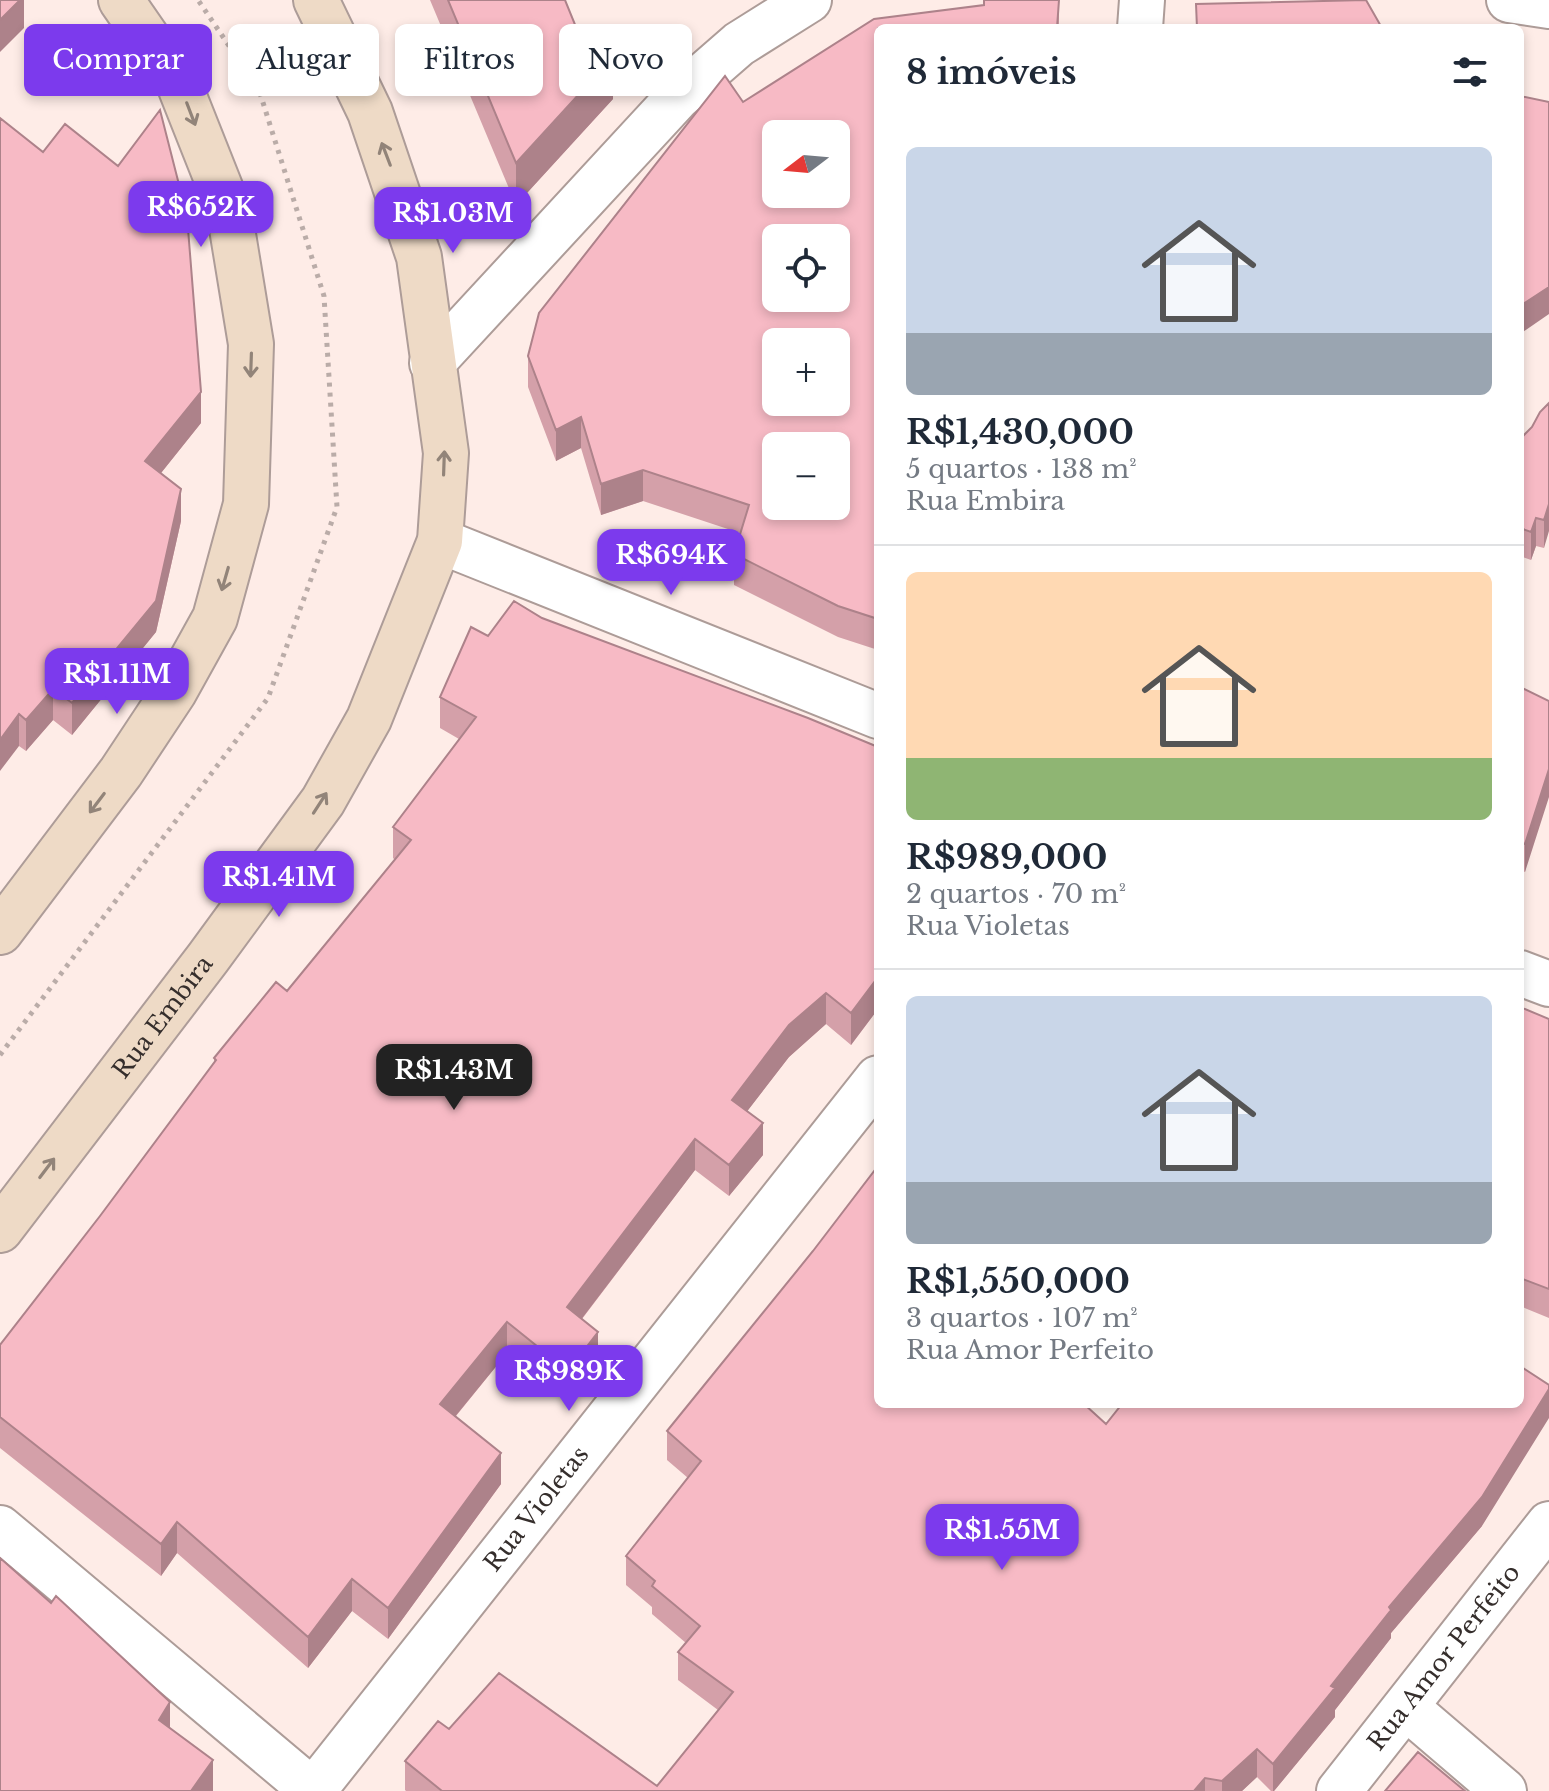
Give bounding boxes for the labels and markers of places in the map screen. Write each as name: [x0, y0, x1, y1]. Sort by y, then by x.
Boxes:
pin: R$652K: [136, 181, 266, 249]
pin: R$1.03M: [379, 187, 527, 255]
pin: R$694K: [606, 529, 736, 597]
pin: R$1.11M: [43, 648, 191, 716]
pin: R$1.41M: [205, 851, 353, 919]
pin: R$1.43M: [380, 1044, 528, 1112]
pin: R$989K: [504, 1345, 634, 1413]
pin: R$1.55M: [928, 1504, 1076, 1572]

